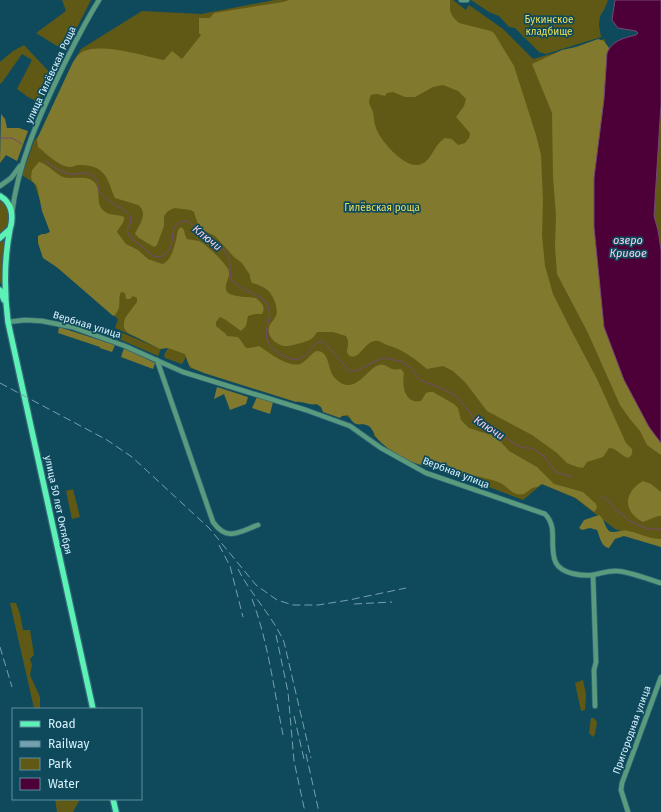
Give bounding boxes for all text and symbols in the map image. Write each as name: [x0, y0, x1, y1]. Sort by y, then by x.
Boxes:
park label: Букинское кладбище: [525, 14, 573, 38]
street label: улица Гилёвская Роща: [22, 24, 79, 125]
park label: Гилёвская роща: [344, 201, 420, 214]
water label: Ключи: [190, 222, 224, 254]
water label: озеро Кривое: [609, 234, 647, 260]
street label: Вербная улица: [51, 309, 123, 341]
water label: Ключи: [471, 413, 507, 443]
street label: улица 50 лет Октября: [42, 454, 74, 556]
street label: Вербная улица: [421, 455, 491, 491]
street label: Пригородная улица: [610, 684, 654, 776]
legend: [12, 708, 142, 800]
text: Road: [48, 717, 76, 731]
text: Railway: [48, 737, 89, 751]
text: Park: [48, 757, 72, 771]
text: Water: [48, 777, 80, 791]

